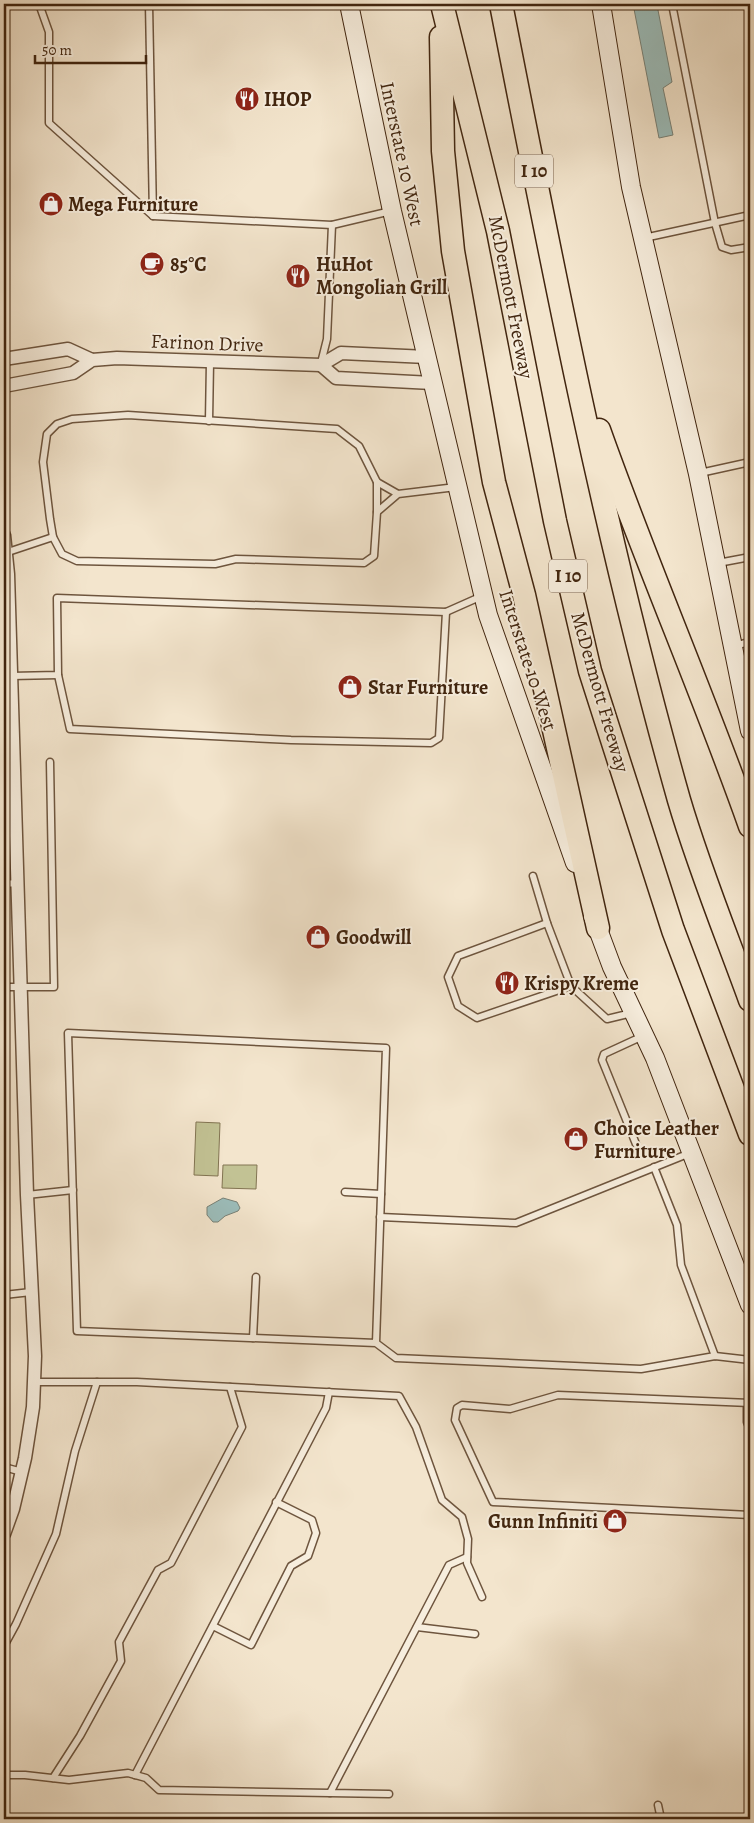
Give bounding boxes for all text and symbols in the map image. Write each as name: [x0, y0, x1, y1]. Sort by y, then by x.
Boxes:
scale bar: [35, 32, 146, 64]
text: 50 m: [42, 40, 72, 60]
street label: Interstate 10 West: [374, 79, 431, 229]
restaurant icon: IHOP: [234, 86, 260, 112]
place label: IHOP: [264, 86, 312, 113]
road number: I 10: [515, 154, 553, 188]
shop icon: Mega Furniture: [38, 191, 64, 217]
place label: Mega Furniture: [68, 191, 198, 218]
street label: McDermott Freeway: [482, 213, 540, 382]
cafe icon: 85°C: [139, 251, 165, 277]
place label: 85°C: [170, 251, 207, 278]
place label: HuHot Mongolian Grill: [316, 251, 448, 301]
restaurant icon: HuHot Mongolian Grill: [285, 263, 311, 289]
street label: Farinon Drive: [150, 328, 264, 358]
road number: I 10: [549, 560, 587, 592]
street label: Interstate 10 West: [492, 586, 564, 734]
street label: McDermott Freeway: [564, 609, 636, 776]
shop icon: Star Furniture: [337, 674, 363, 700]
place label: Star Furniture: [368, 674, 488, 701]
shop icon: Goodwill: [305, 924, 331, 950]
place label: Goodwill: [336, 924, 412, 951]
restaurant icon: Krispy Kreme: [494, 970, 520, 996]
place label: Krispy Kreme: [524, 970, 639, 997]
place label: Choice Leather Furniture: [594, 1115, 719, 1165]
shop icon: Choice Leather Furniture: [563, 1126, 589, 1152]
place label: Gunn Infiniti: [488, 1508, 598, 1535]
shop icon: Gunn Infiniti: [602, 1508, 628, 1534]

